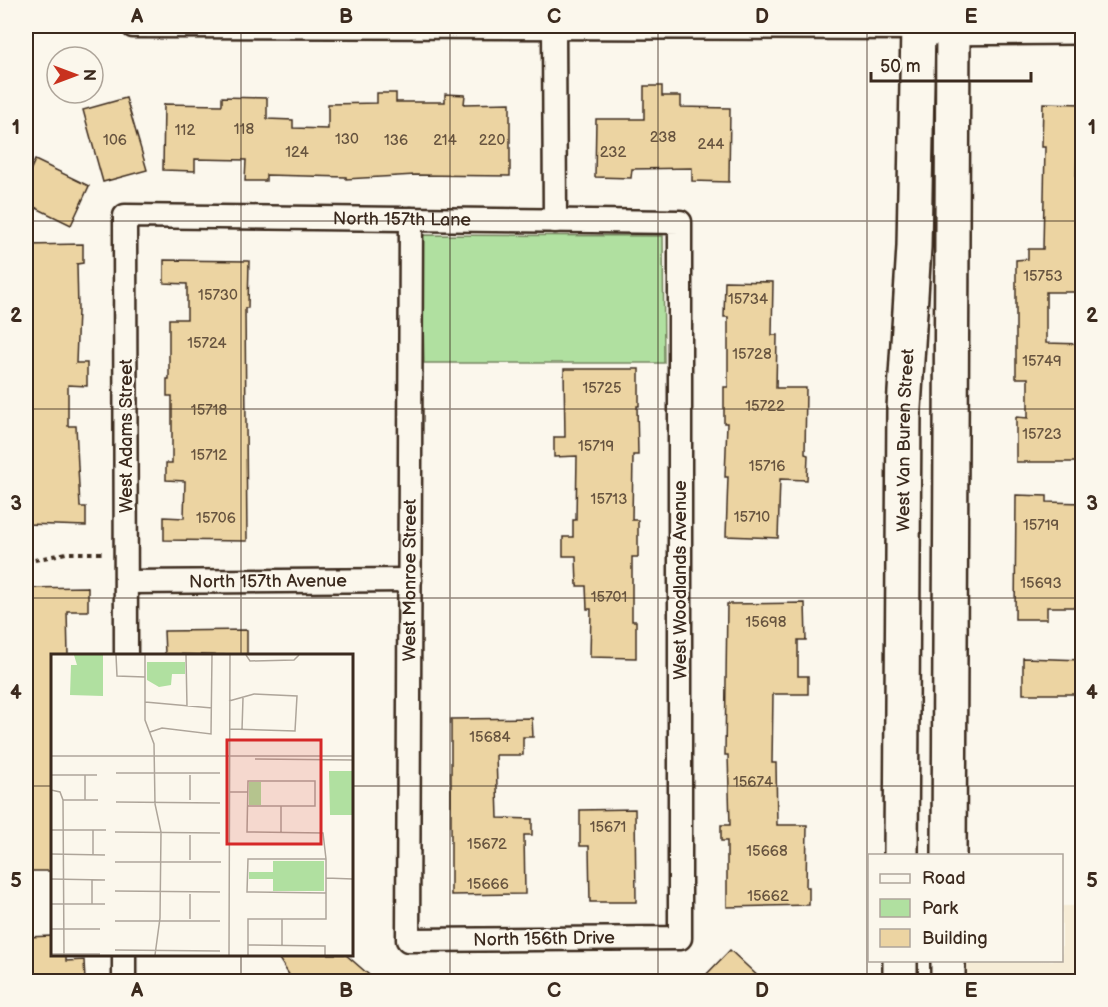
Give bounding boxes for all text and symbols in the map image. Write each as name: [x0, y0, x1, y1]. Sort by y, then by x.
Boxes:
text: A: [130, 5, 144, 29]
text: B: [339, 5, 353, 29]
text: C: [547, 5, 561, 29]
text: D: [755, 5, 769, 29]
text: E: [965, 5, 978, 29]
north arrow: [45, 45, 105, 105]
scale bar: [871, 45, 1032, 83]
text: 50 m: [880, 56, 921, 77]
text: N: [79, 69, 98, 81]
text: 1: [12, 116, 20, 140]
text: 1: [1088, 116, 1096, 140]
house number: 118: [234, 120, 254, 139]
house number: 112: [175, 121, 195, 140]
house number: 238: [650, 128, 677, 147]
house number: 130: [335, 130, 359, 149]
house number: 106: [103, 131, 127, 150]
house number: 136: [384, 131, 408, 150]
house number: 214: [433, 131, 457, 150]
house number: 220: [479, 131, 505, 150]
house number: 244: [698, 135, 724, 154]
house number: 124: [285, 143, 309, 162]
house number: 232: [600, 143, 626, 162]
street label: North 157th Lane: [333, 208, 472, 230]
house number: 15753: [1023, 267, 1063, 286]
house number: 15730: [198, 286, 238, 305]
house number: 15734: [728, 290, 768, 309]
text: 2: [10, 304, 22, 328]
text: 2: [1086, 304, 1098, 328]
house number: 15724: [187, 334, 227, 353]
house number: 15728: [732, 345, 772, 364]
street label: West Van Buren Street: [893, 347, 918, 532]
house number: 15749: [1022, 352, 1062, 371]
street label: West Adams Street: [116, 358, 137, 513]
house number: 15725: [582, 379, 622, 398]
house number: 15722: [745, 397, 785, 416]
house number: 15718: [191, 401, 227, 420]
house number: 15723: [1022, 425, 1062, 444]
house number: 15719: [578, 437, 614, 456]
house number: 15712: [191, 446, 227, 465]
house number: 15716: [749, 457, 785, 476]
street label: West Woodlands Avenue: [670, 480, 691, 680]
house number: 15713: [591, 490, 627, 509]
text: 3: [10, 492, 22, 516]
text: 3: [1086, 492, 1098, 516]
street label: West Monroe Street: [399, 498, 420, 661]
house number: 15710: [734, 508, 770, 527]
house number: 15706: [196, 509, 236, 528]
house number: 15719: [1023, 516, 1059, 535]
street label: North 157th Avenue: [189, 570, 347, 592]
house number: 15693: [1020, 574, 1062, 593]
house number: 15701: [591, 588, 627, 607]
house number: 15698: [746, 613, 787, 632]
inset map: [51, 654, 352, 956]
text: 4: [10, 681, 22, 705]
text: 4: [1086, 681, 1098, 705]
house number: 15684: [469, 728, 511, 747]
house number: 15674: [733, 773, 773, 792]
house number: 15671: [590, 818, 626, 837]
house number: 15672: [467, 835, 507, 854]
house number: 15668: [746, 842, 788, 861]
legend: [868, 854, 1063, 962]
text: Road: [922, 868, 966, 889]
text: 5: [10, 869, 22, 893]
text: 5: [1086, 869, 1098, 893]
house number: 15666: [467, 875, 509, 894]
house number: 15662: [747, 887, 789, 906]
text: Park: [922, 898, 958, 919]
street label: North 156th Drive: [473, 927, 615, 951]
text: Building: [922, 928, 988, 949]
text: A: [130, 979, 144, 1003]
text: B: [339, 979, 353, 1003]
text: C: [547, 979, 561, 1003]
text: D: [755, 979, 769, 1003]
text: E: [965, 979, 978, 1003]

